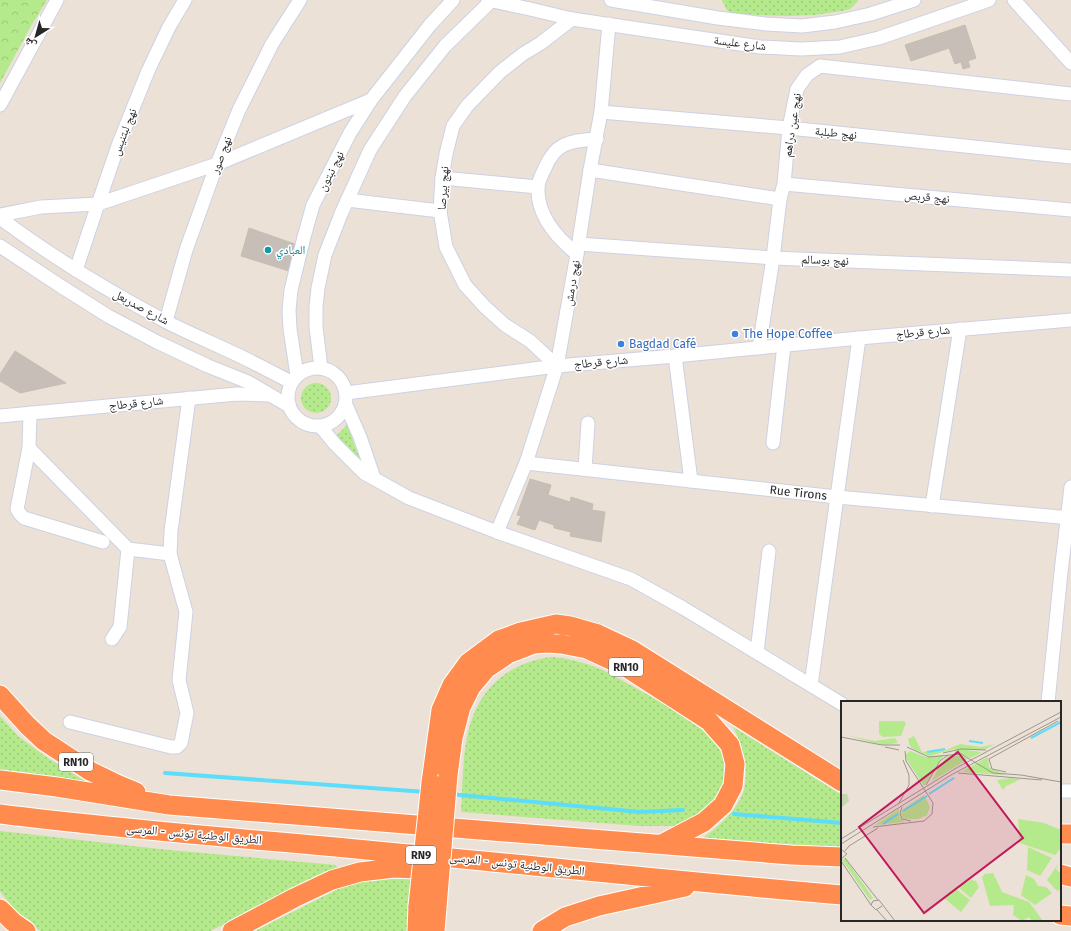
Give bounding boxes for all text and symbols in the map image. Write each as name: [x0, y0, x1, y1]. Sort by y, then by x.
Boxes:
north arrow: [16, 16, 56, 56]
street label: شارع عليسة: [713, 33, 767, 54]
text: ش: [21, 34, 39, 52]
street label: نهج عين دراهم: [780, 92, 805, 158]
street label: نهج لبتنيس: [109, 106, 140, 158]
street label: نهج طبلبة: [814, 124, 858, 143]
street label: نهج صور: [207, 134, 234, 177]
street label: نهج نبتون: [315, 149, 347, 193]
street label: نهج بيرصا: [434, 166, 452, 210]
street label: نهج قربص: [904, 188, 950, 206]
place label: العبادي: [276, 243, 305, 260]
marker: العبادي: [263, 245, 273, 255]
street label: نهج بوسالم: [801, 252, 849, 269]
street label: نهج درمش: [561, 259, 583, 307]
street label: شارع صدربعل: [110, 286, 171, 328]
street label: شارع قرطاج: [895, 323, 951, 342]
place label: The Hope Coffee: [743, 327, 832, 341]
marker: The Hope Coffee: [730, 329, 740, 339]
place label: Bagdad Café: [629, 337, 696, 351]
marker: Bagdad Café: [616, 339, 626, 349]
street label: شارع قرطاج: [573, 353, 629, 372]
street label: شارع قرطاج: [108, 393, 164, 414]
street label: Rue Tirons: [769, 483, 828, 503]
road number: RN10: [609, 658, 643, 676]
inset map: [841, 701, 1061, 921]
road number: RN10: [59, 753, 93, 771]
street label: الطريق الوطنية تونس - المرسى: [126, 821, 262, 847]
road number: RN9: [406, 846, 436, 864]
street label: الطريق الوطنية تونس - المرسى: [449, 850, 585, 878]

